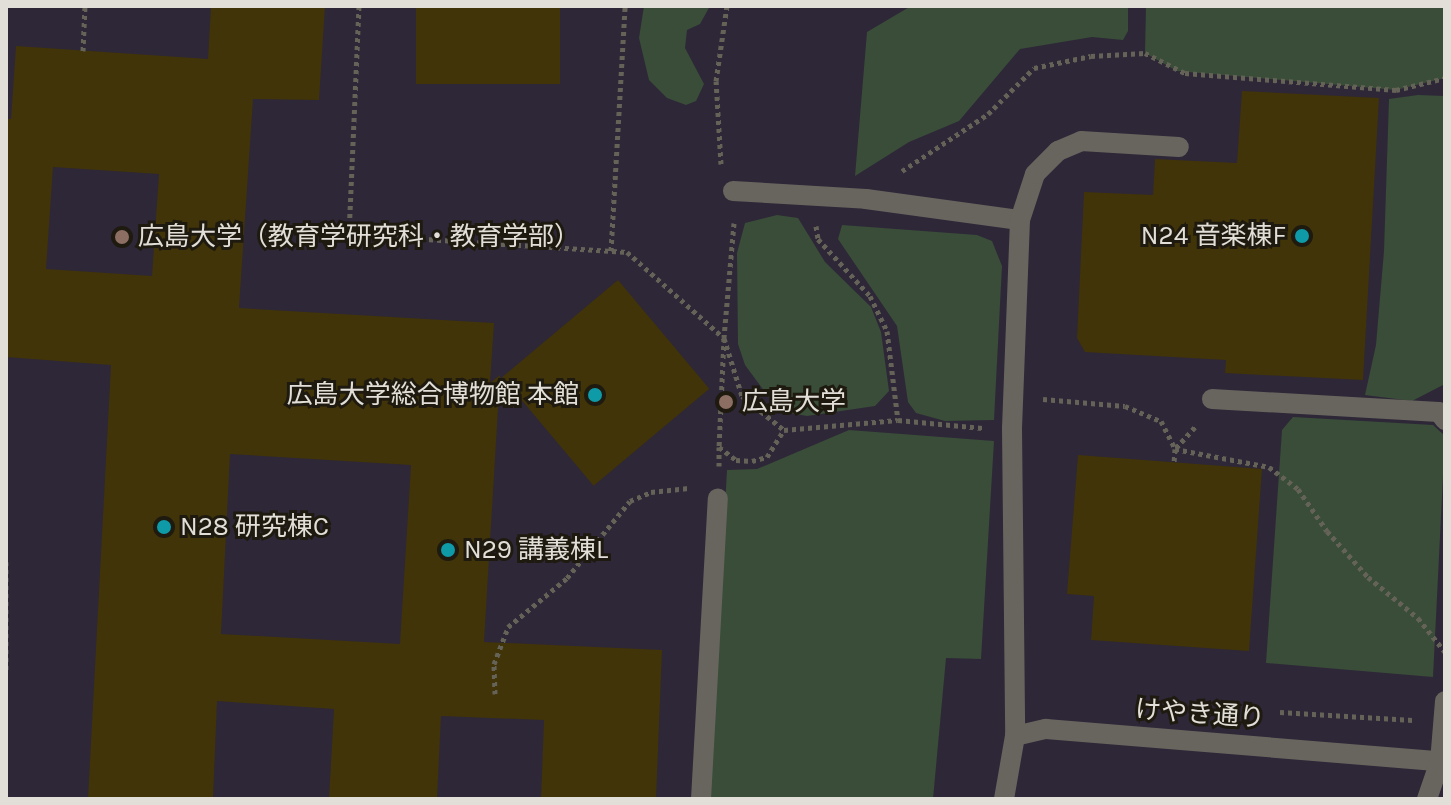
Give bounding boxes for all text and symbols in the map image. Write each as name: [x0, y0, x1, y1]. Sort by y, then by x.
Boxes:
place label: N24 音楽棟F: [1141, 220, 1286, 252]
place label: 広島大学（教育学研究科・教育学部）: [138, 221, 580, 253]
marker: N24 音楽棟F: [1293, 227, 1311, 245]
marker: 広島大学（教育学研究科・教育学部）: [113, 228, 131, 246]
place label: 広島大学総合博物館 本館: [287, 379, 579, 411]
marker: 広島大学総合博物館 本館: [586, 386, 604, 404]
place label: 広島大学: [742, 386, 846, 418]
marker: 広島大学: [717, 393, 735, 411]
place label: N28 研究棟C: [180, 511, 329, 543]
marker: N28 研究棟C: [155, 518, 173, 536]
place label: N29 講義棟L: [464, 534, 608, 566]
marker: N29 講義棟L: [439, 541, 457, 559]
street label: けやき通り: [1134, 694, 1266, 734]

